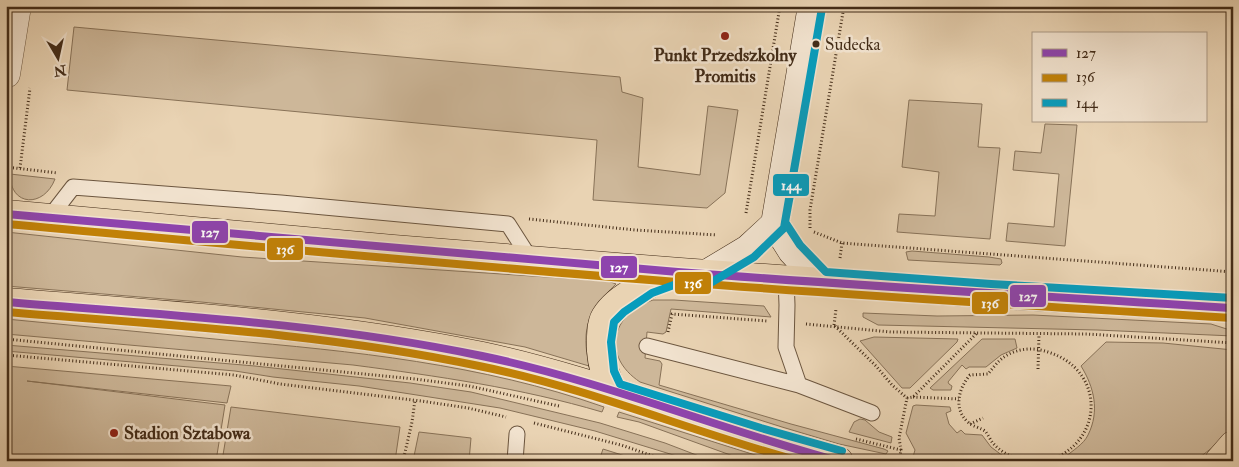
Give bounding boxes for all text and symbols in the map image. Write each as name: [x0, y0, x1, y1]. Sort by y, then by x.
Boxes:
marker: Punkt Przedszkolny Promitis: [719, 30, 731, 42]
north arrow: [32, 32, 82, 82]
legend: [1032, 32, 1206, 122]
place label: Sudecka: [825, 34, 881, 55]
marker: Sudecka: [811, 39, 821, 49]
place label: Punkt Przedszkolny Promitis: [654, 44, 797, 88]
text: 127: [1076, 44, 1096, 63]
text: N: [52, 61, 68, 80]
text: 136: [1076, 68, 1096, 87]
text: 144: [1076, 94, 1098, 113]
line badge: 144: [772, 173, 810, 197]
text: 144: [781, 177, 802, 194]
line badge: 127: [191, 220, 229, 244]
text: 127: [201, 224, 220, 241]
line badge: 136: [266, 237, 304, 261]
text: 136: [276, 241, 295, 258]
line badge: 127: [600, 255, 638, 279]
text: 127: [610, 259, 629, 276]
line badge: 136: [674, 271, 712, 295]
text: 136: [684, 275, 703, 292]
line badge: 127: [1009, 284, 1047, 308]
text: 127: [1019, 288, 1038, 305]
line badge: 136: [971, 291, 1009, 315]
text: 136: [981, 295, 1000, 312]
place label: Stadion Sztabowa: [124, 422, 251, 445]
marker: Stadion Sztabowa: [108, 427, 120, 439]

